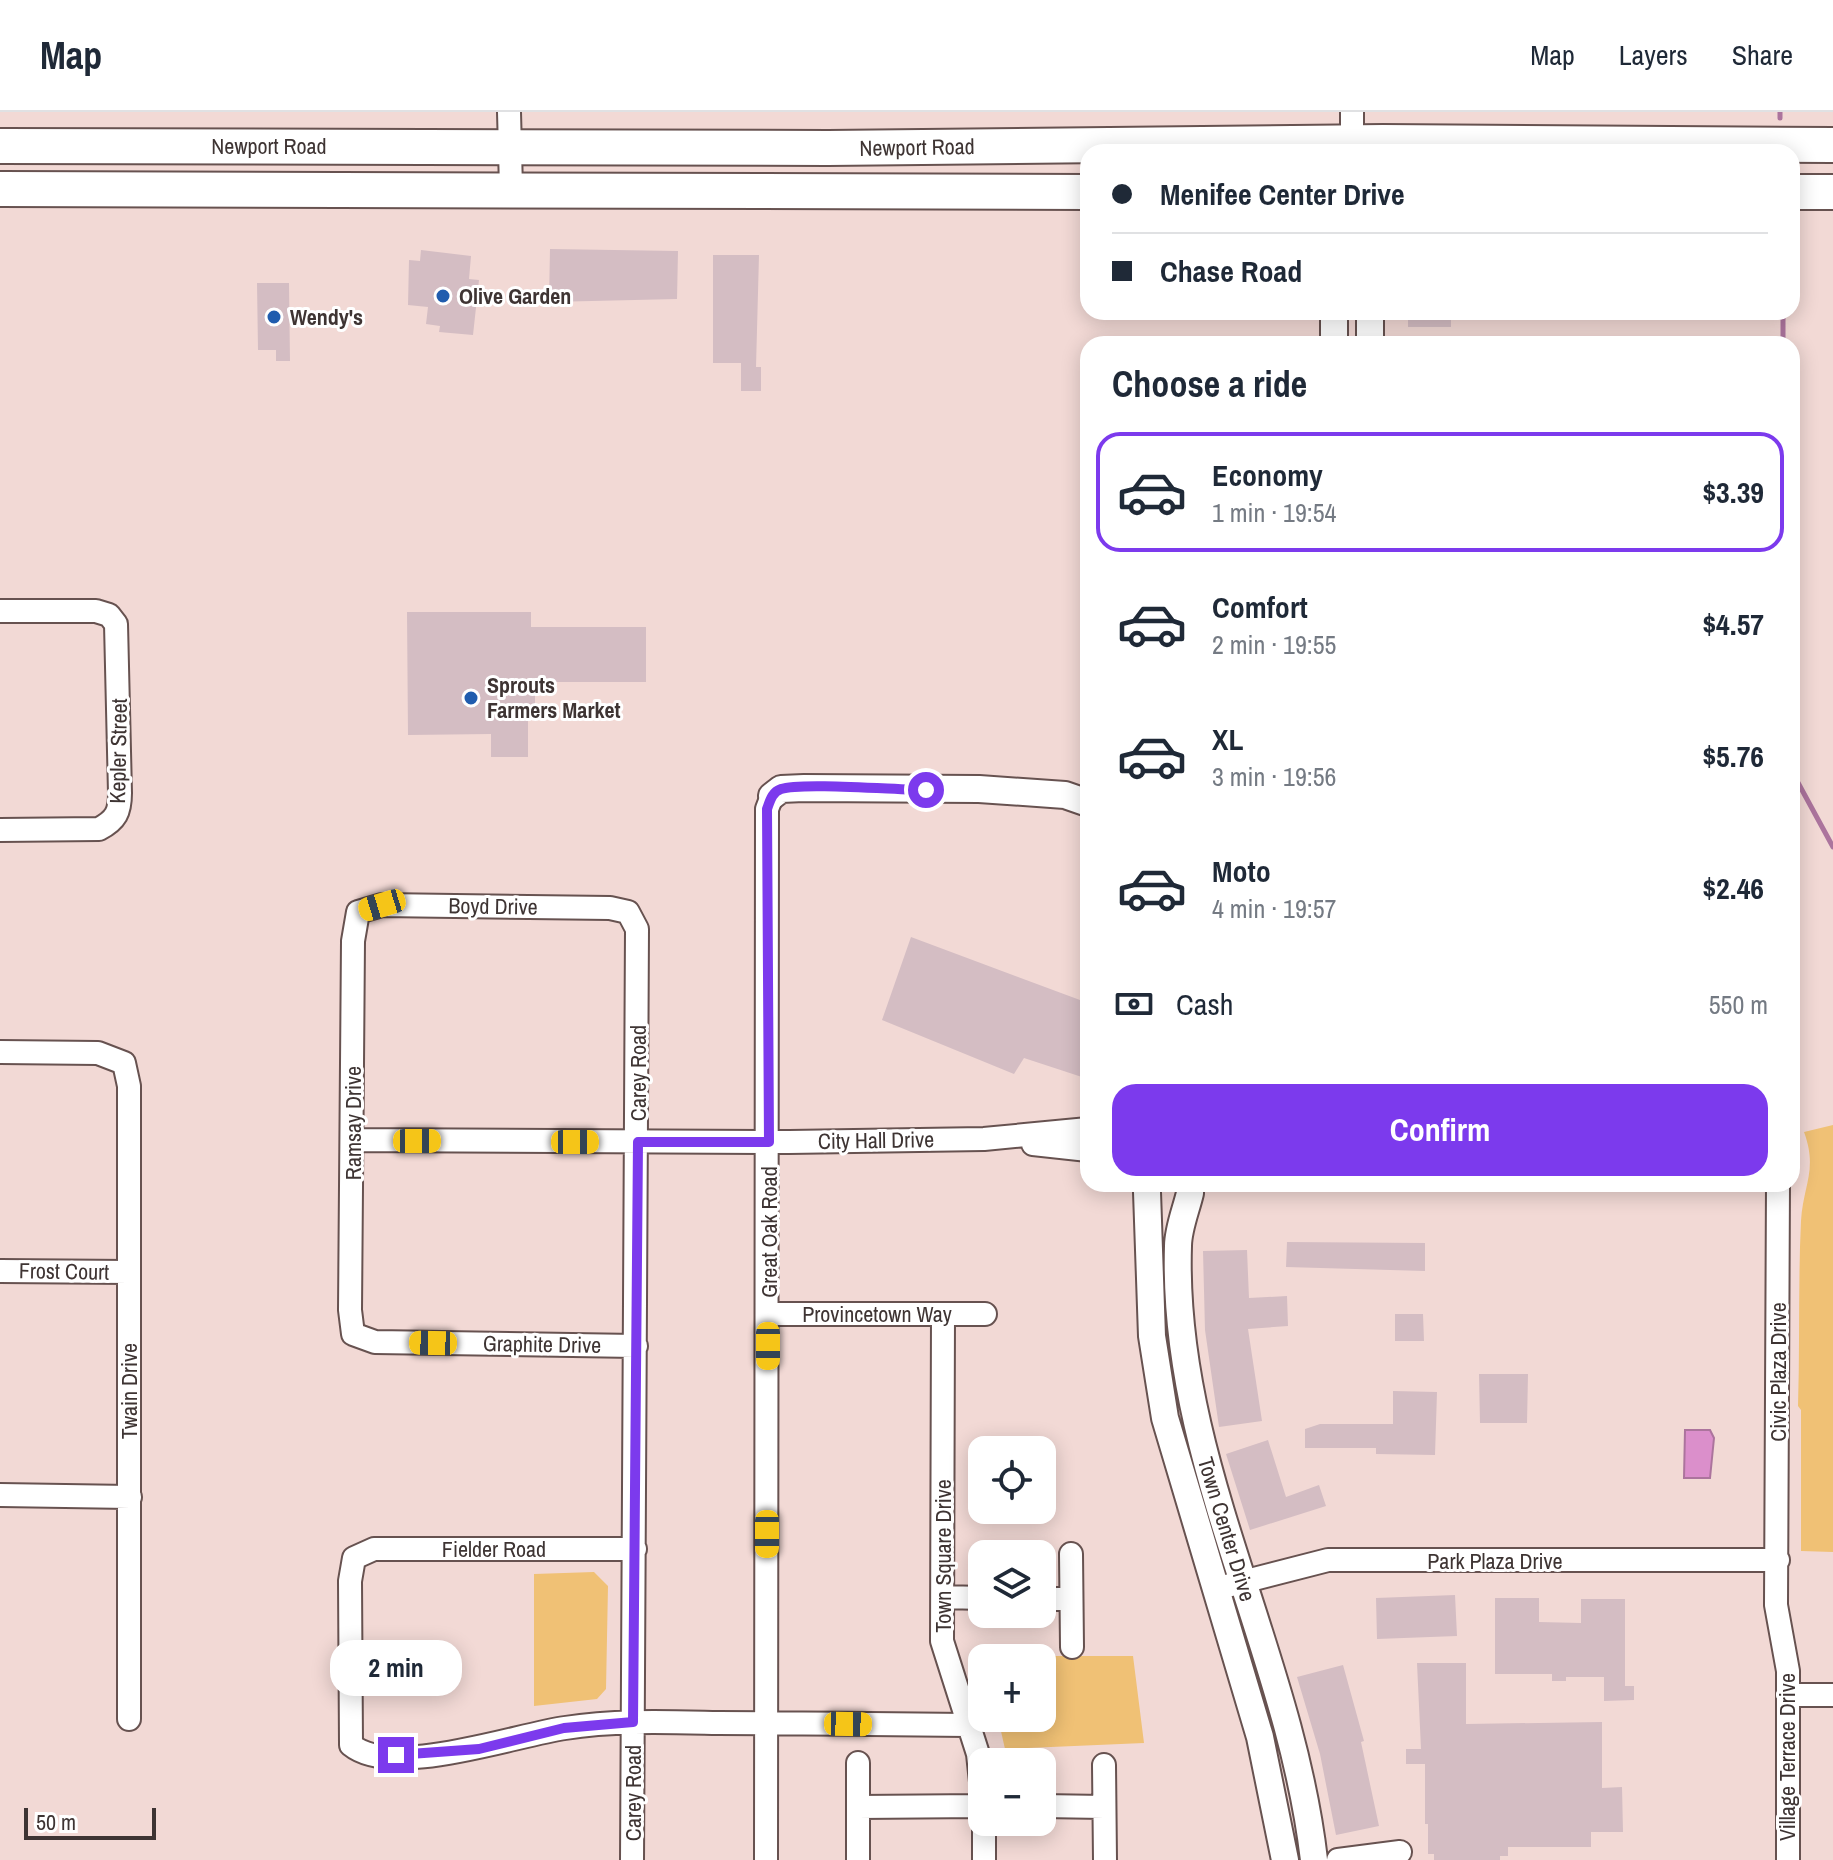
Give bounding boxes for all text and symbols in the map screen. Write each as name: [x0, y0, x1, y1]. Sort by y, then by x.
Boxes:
text: Map: [40, 30, 102, 81]
text: Map: [1530, 36, 1575, 74]
text: Layers: [1619, 36, 1688, 74]
text: Share: [1732, 36, 1793, 74]
street label: Newport Road: [211, 131, 327, 161]
street label: Newport Road: [859, 131, 975, 163]
text: Menifee Center Drive: [1160, 174, 1405, 214]
text: Chase Road: [1160, 251, 1302, 291]
place label: Olive Garden: [459, 281, 571, 311]
marker: Olive Garden: [434, 287, 452, 305]
place label: Wendy's: [290, 302, 363, 332]
marker: Wendy's: [265, 308, 283, 326]
text: Choose a ride: [1112, 360, 1307, 408]
text: Economy: [1212, 455, 1323, 495]
icon: car: [1116, 456, 1188, 528]
text: $3.39: [1702, 472, 1764, 512]
text: 1 min · 19:54: [1212, 495, 1336, 530]
text: Comfort: [1212, 587, 1308, 627]
icon: car: [1116, 588, 1188, 660]
text: $4.57: [1702, 604, 1764, 644]
text: 2 min · 19:55: [1212, 627, 1336, 662]
place label: Sprouts Farmers Market: [487, 670, 620, 725]
marker: Sprouts Farmers Market: [462, 689, 480, 707]
street label: Kepler Street: [102, 698, 134, 804]
text: XL: [1212, 719, 1243, 759]
icon: car: [1116, 720, 1188, 792]
text: $5.76: [1702, 736, 1764, 776]
text: 3 min · 19:56: [1212, 759, 1336, 794]
route start: [908, 772, 944, 808]
text: Moto: [1212, 851, 1271, 891]
icon: car: [1116, 852, 1188, 924]
text: $2.46: [1702, 868, 1764, 908]
car: [356, 887, 408, 923]
street label: Boyd Drive: [448, 890, 538, 922]
text: 4 min · 19:57: [1212, 891, 1336, 926]
icon: cash: [1112, 982, 1156, 1026]
text: Cash: [1176, 984, 1233, 1024]
text: 550 m: [1709, 987, 1768, 1022]
street label: Carey Road: [623, 1025, 653, 1121]
street label: Ramsay Drive: [338, 1066, 368, 1180]
button: Confirm: [1112, 1084, 1768, 1176]
street label: City Hall Drive: [818, 1124, 934, 1156]
car: [393, 1129, 441, 1153]
car: [551, 1130, 599, 1154]
street label: Great Oak Road: [754, 1166, 784, 1298]
street label: Frost Court: [19, 1255, 109, 1287]
street label: Provincetown Way: [802, 1299, 952, 1329]
street label: Civic Plaza Drive: [1763, 1302, 1793, 1442]
car: [756, 1322, 780, 1370]
street label: Graphite Drive: [483, 1328, 601, 1360]
car: [409, 1331, 457, 1355]
street label: Twain Drive: [114, 1343, 144, 1439]
map controls: [968, 1436, 1056, 1836]
button: locate: [968, 1436, 1056, 1524]
street label: Town Center Drive: [1191, 1453, 1263, 1605]
street label: Town Square Drive: [928, 1479, 958, 1633]
car: [755, 1510, 779, 1558]
street label: Fielder Road: [442, 1534, 546, 1564]
button: layers: [968, 1540, 1056, 1628]
street label: Park Plaza Drive: [1427, 1546, 1563, 1576]
callout: 2 min: [330, 1639, 462, 1695]
button: +: [968, 1644, 1056, 1732]
text: 2 min: [368, 1650, 424, 1685]
street label: Village Terrace Drive: [1772, 1673, 1802, 1841]
car: [824, 1712, 872, 1736]
route end: [378, 1737, 414, 1773]
street label: Carey Road: [618, 1745, 648, 1841]
button: −: [968, 1748, 1056, 1836]
scale bar: [24, 1804, 156, 1840]
text: 50 m: [36, 1807, 76, 1837]

